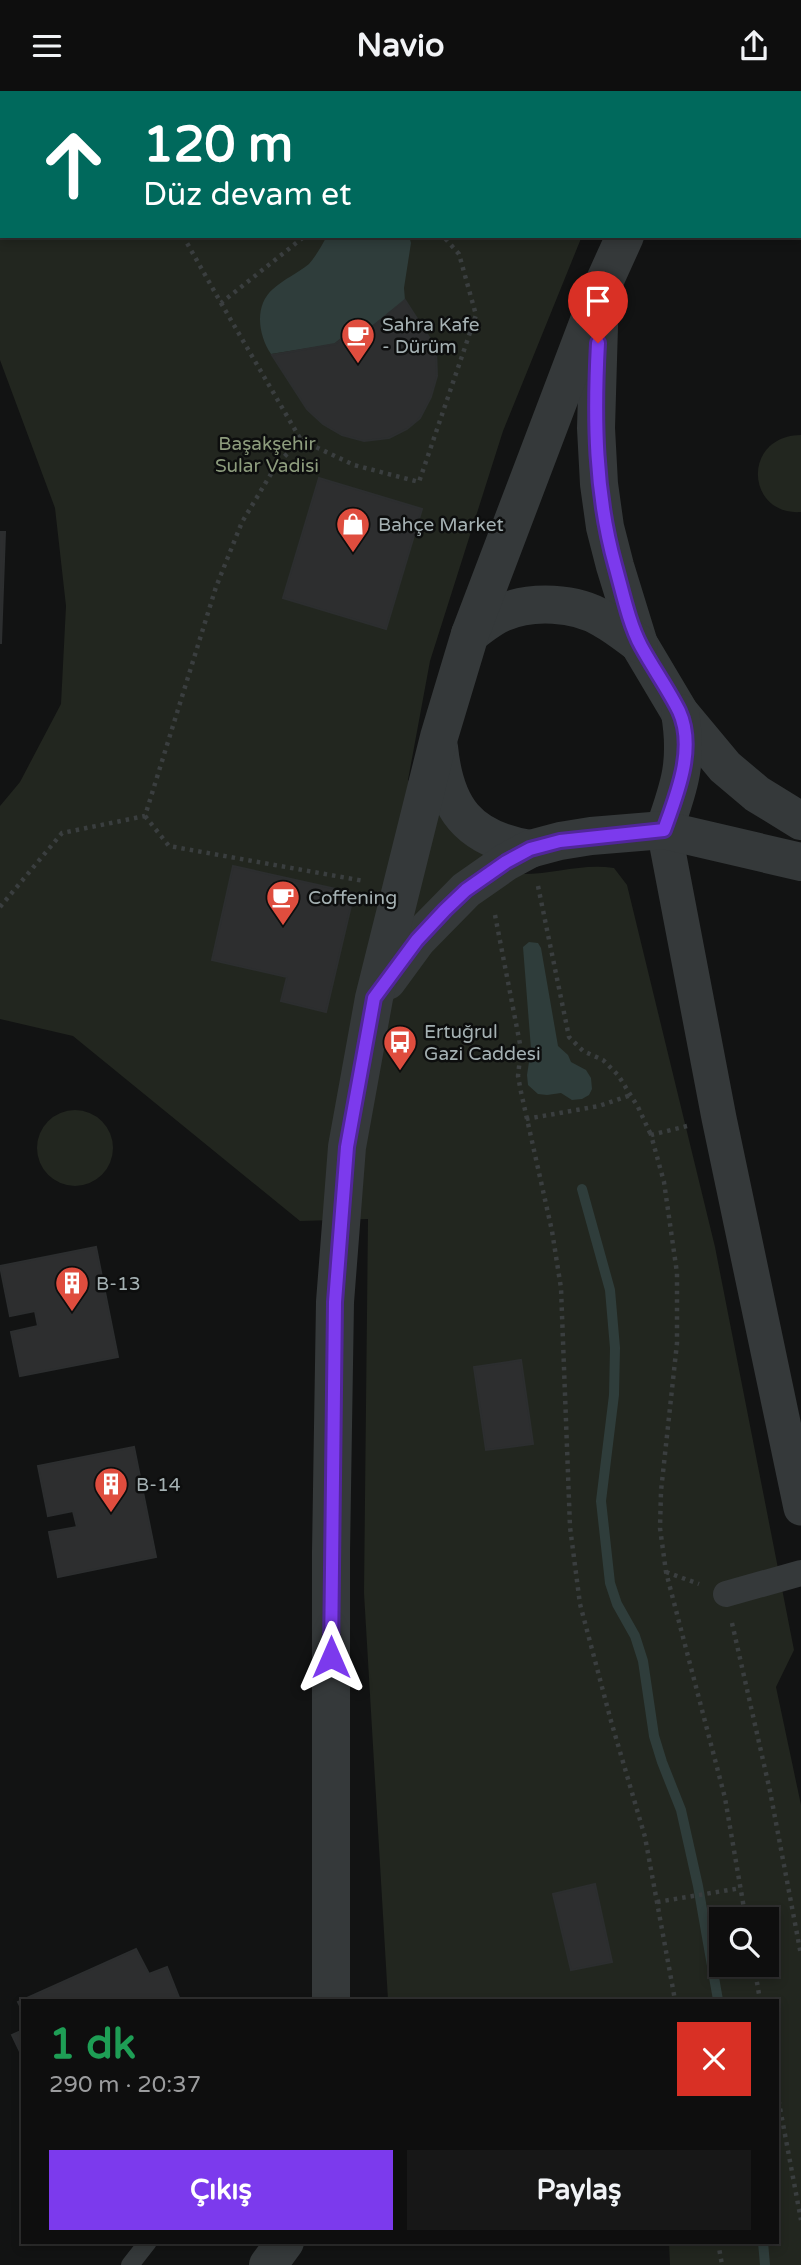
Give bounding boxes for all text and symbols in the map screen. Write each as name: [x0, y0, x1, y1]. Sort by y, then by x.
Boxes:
icon: menu: [28, 27, 66, 65]
text: Navio: [357, 27, 444, 65]
icon: share: [735, 27, 773, 65]
text: 120 m: [143, 116, 293, 175]
icon: ahead: [28, 119, 119, 210]
text: Düz devam et: [143, 176, 351, 214]
pin: [568, 271, 628, 343]
icon: arrive: [579, 282, 617, 320]
place label: Sahra Kafe - Dürüm: [382, 314, 479, 358]
cafe icon: Sahra Kafe - Dürüm: [339, 316, 377, 365]
park label: Başakşehir Sular Vadisi: [215, 433, 319, 477]
shop icon: Bahçe Market: [334, 505, 372, 554]
place label: Bahçe Market: [378, 514, 504, 536]
cafe icon: Coffening: [264, 878, 302, 927]
place label: Coffening: [308, 887, 397, 909]
place label: Ertuğrul Gazi Caddesi: [424, 1021, 541, 1065]
bus stop icon: Ertuğrul Gazi Caddesi: [381, 1023, 419, 1072]
building icon: B-13: [53, 1264, 91, 1313]
place label: B-13: [96, 1273, 141, 1295]
building icon: B-14: [92, 1465, 130, 1514]
place label: B-14: [136, 1474, 181, 1496]
position arrow: [294, 1620, 368, 1694]
map controls: [709, 1907, 779, 1977]
button: search: [709, 1907, 779, 1977]
text: 1 dk: [49, 2019, 136, 2070]
button: close: [677, 2022, 751, 2096]
text: 290 m · 20:37: [49, 2071, 201, 2099]
button: Çıkış: [49, 2150, 393, 2230]
button: Paylaş: [407, 2150, 751, 2230]

